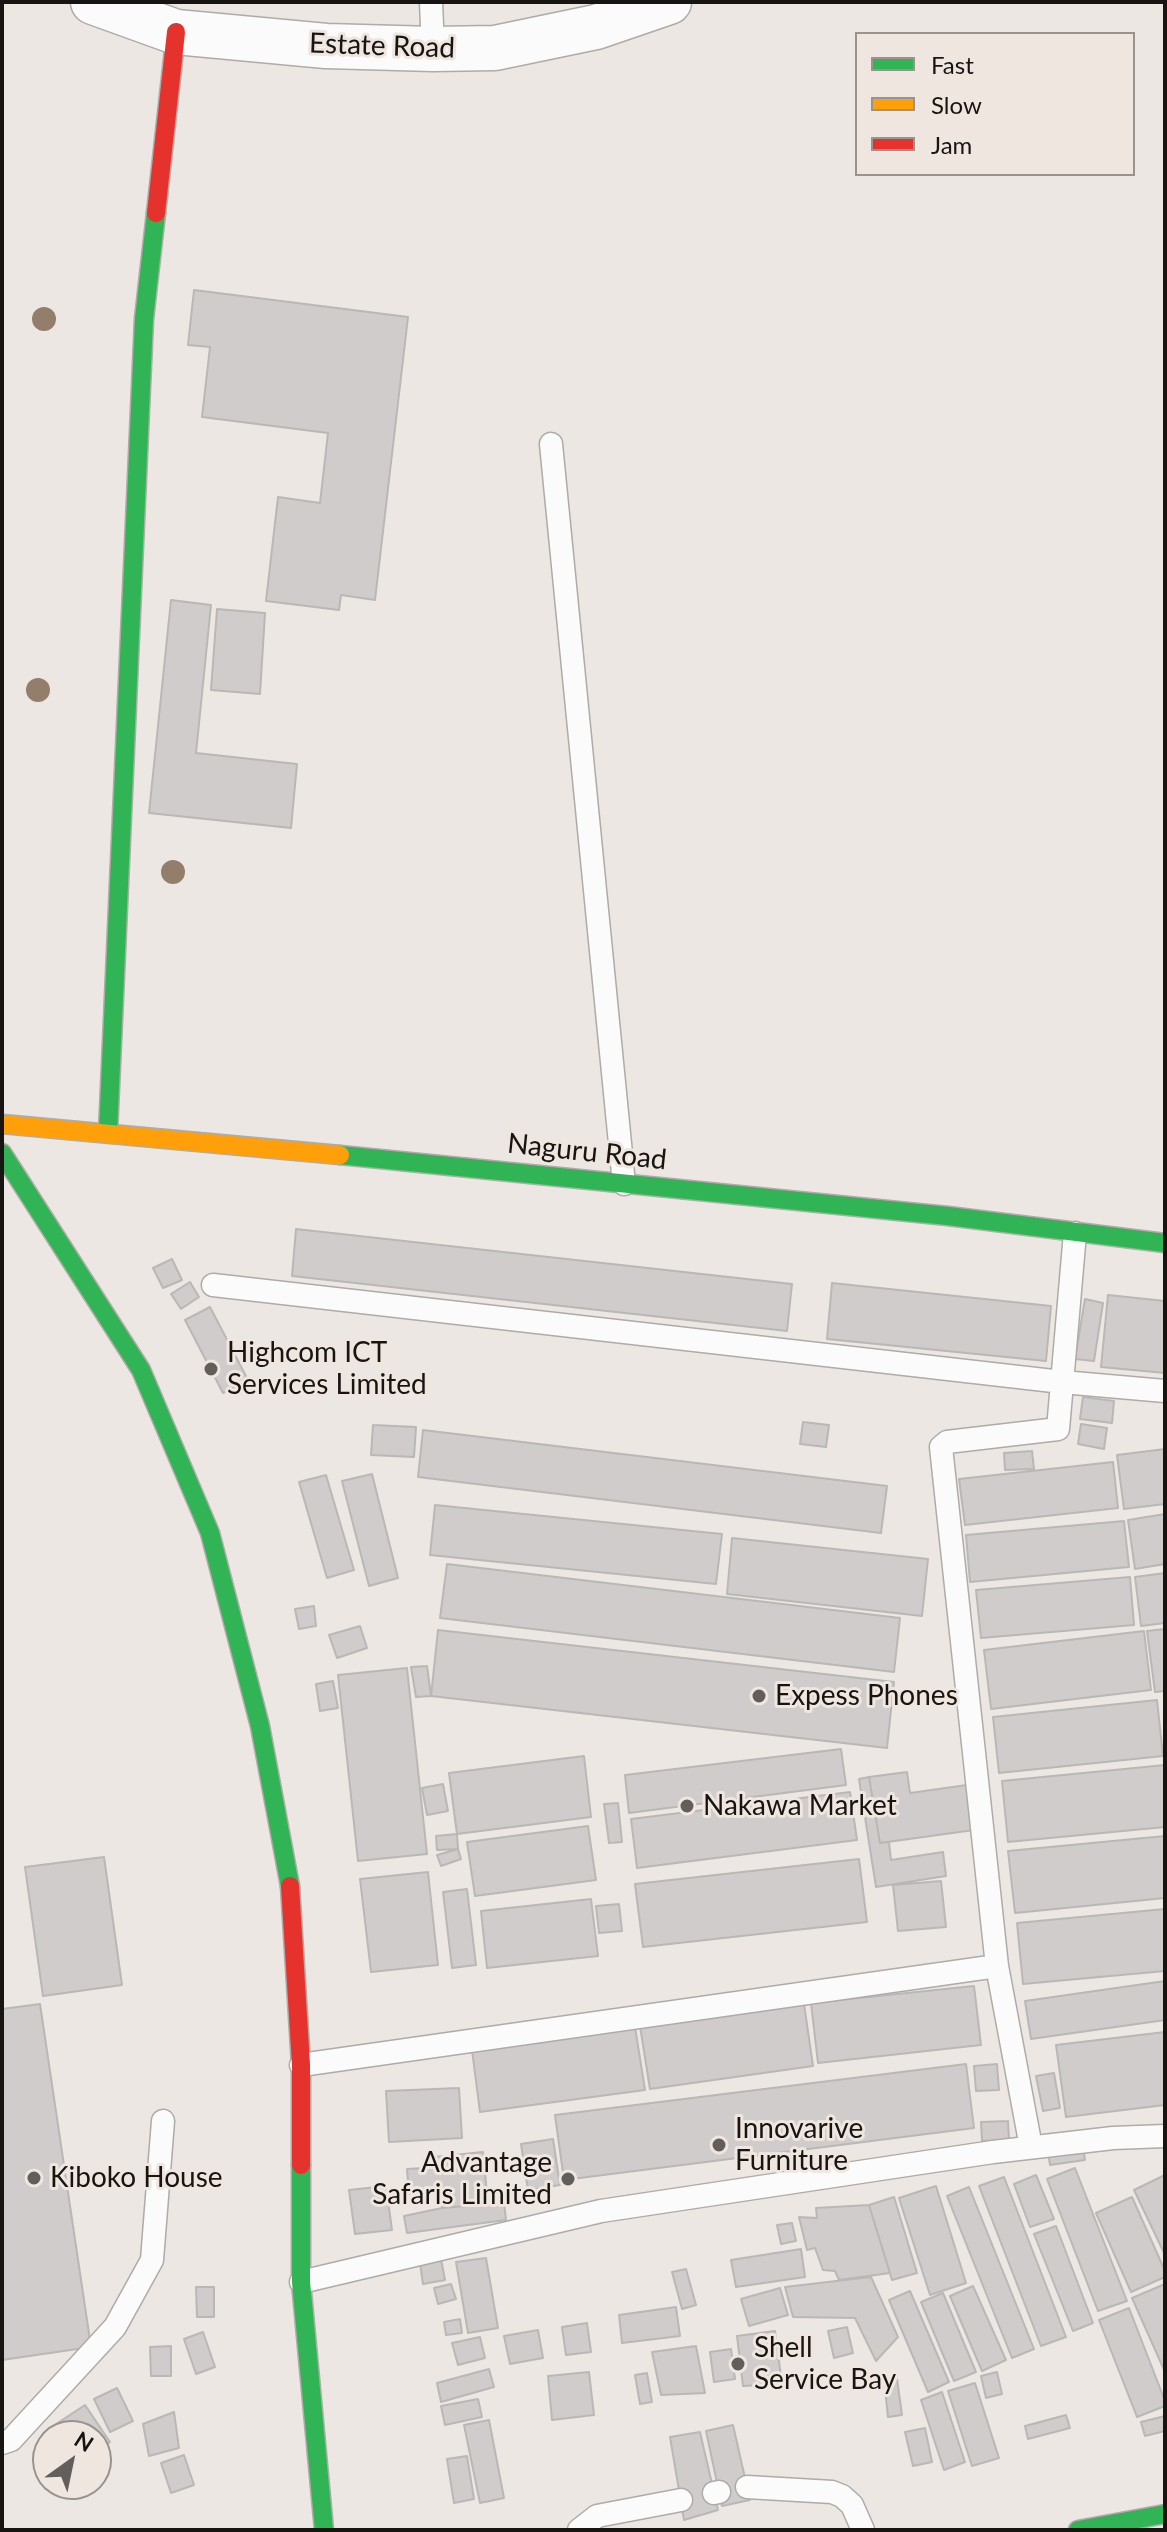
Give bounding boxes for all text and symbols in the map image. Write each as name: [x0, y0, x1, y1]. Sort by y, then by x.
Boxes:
street label: Estate Road: [309, 27, 455, 65]
legend: [855, 32, 1135, 176]
text: Fast: [931, 50, 974, 79]
text: Slow: [931, 90, 982, 119]
text: Jam: [931, 130, 972, 159]
street label: Naguru Road: [506, 1127, 668, 1177]
place label: Highcom ICT Services Limited: [227, 1336, 427, 1402]
marker: Highcom ICT Services Limited: [202, 1360, 220, 1378]
place label: Expess Phones: [775, 1679, 958, 1713]
marker: Expess Phones: [750, 1687, 768, 1705]
place label: Nakawa Market: [703, 1789, 897, 1823]
marker: Nakawa Market: [678, 1797, 696, 1815]
place label: Innovarive Furniture: [735, 2112, 863, 2178]
marker: Innovarive Furniture: [710, 2136, 728, 2154]
place label: Advantage Safaris Limited: [372, 2146, 552, 2212]
place label: Kiboko House: [50, 2161, 223, 2195]
marker: Kiboko House: [25, 2169, 43, 2187]
marker: Advantage Safaris Limited: [559, 2170, 577, 2188]
place label: Shell Service Bay: [754, 2331, 896, 2397]
marker: Shell Service Bay: [729, 2355, 747, 2373]
north arrow: [32, 2420, 112, 2500]
text: N: [70, 2425, 99, 2457]

